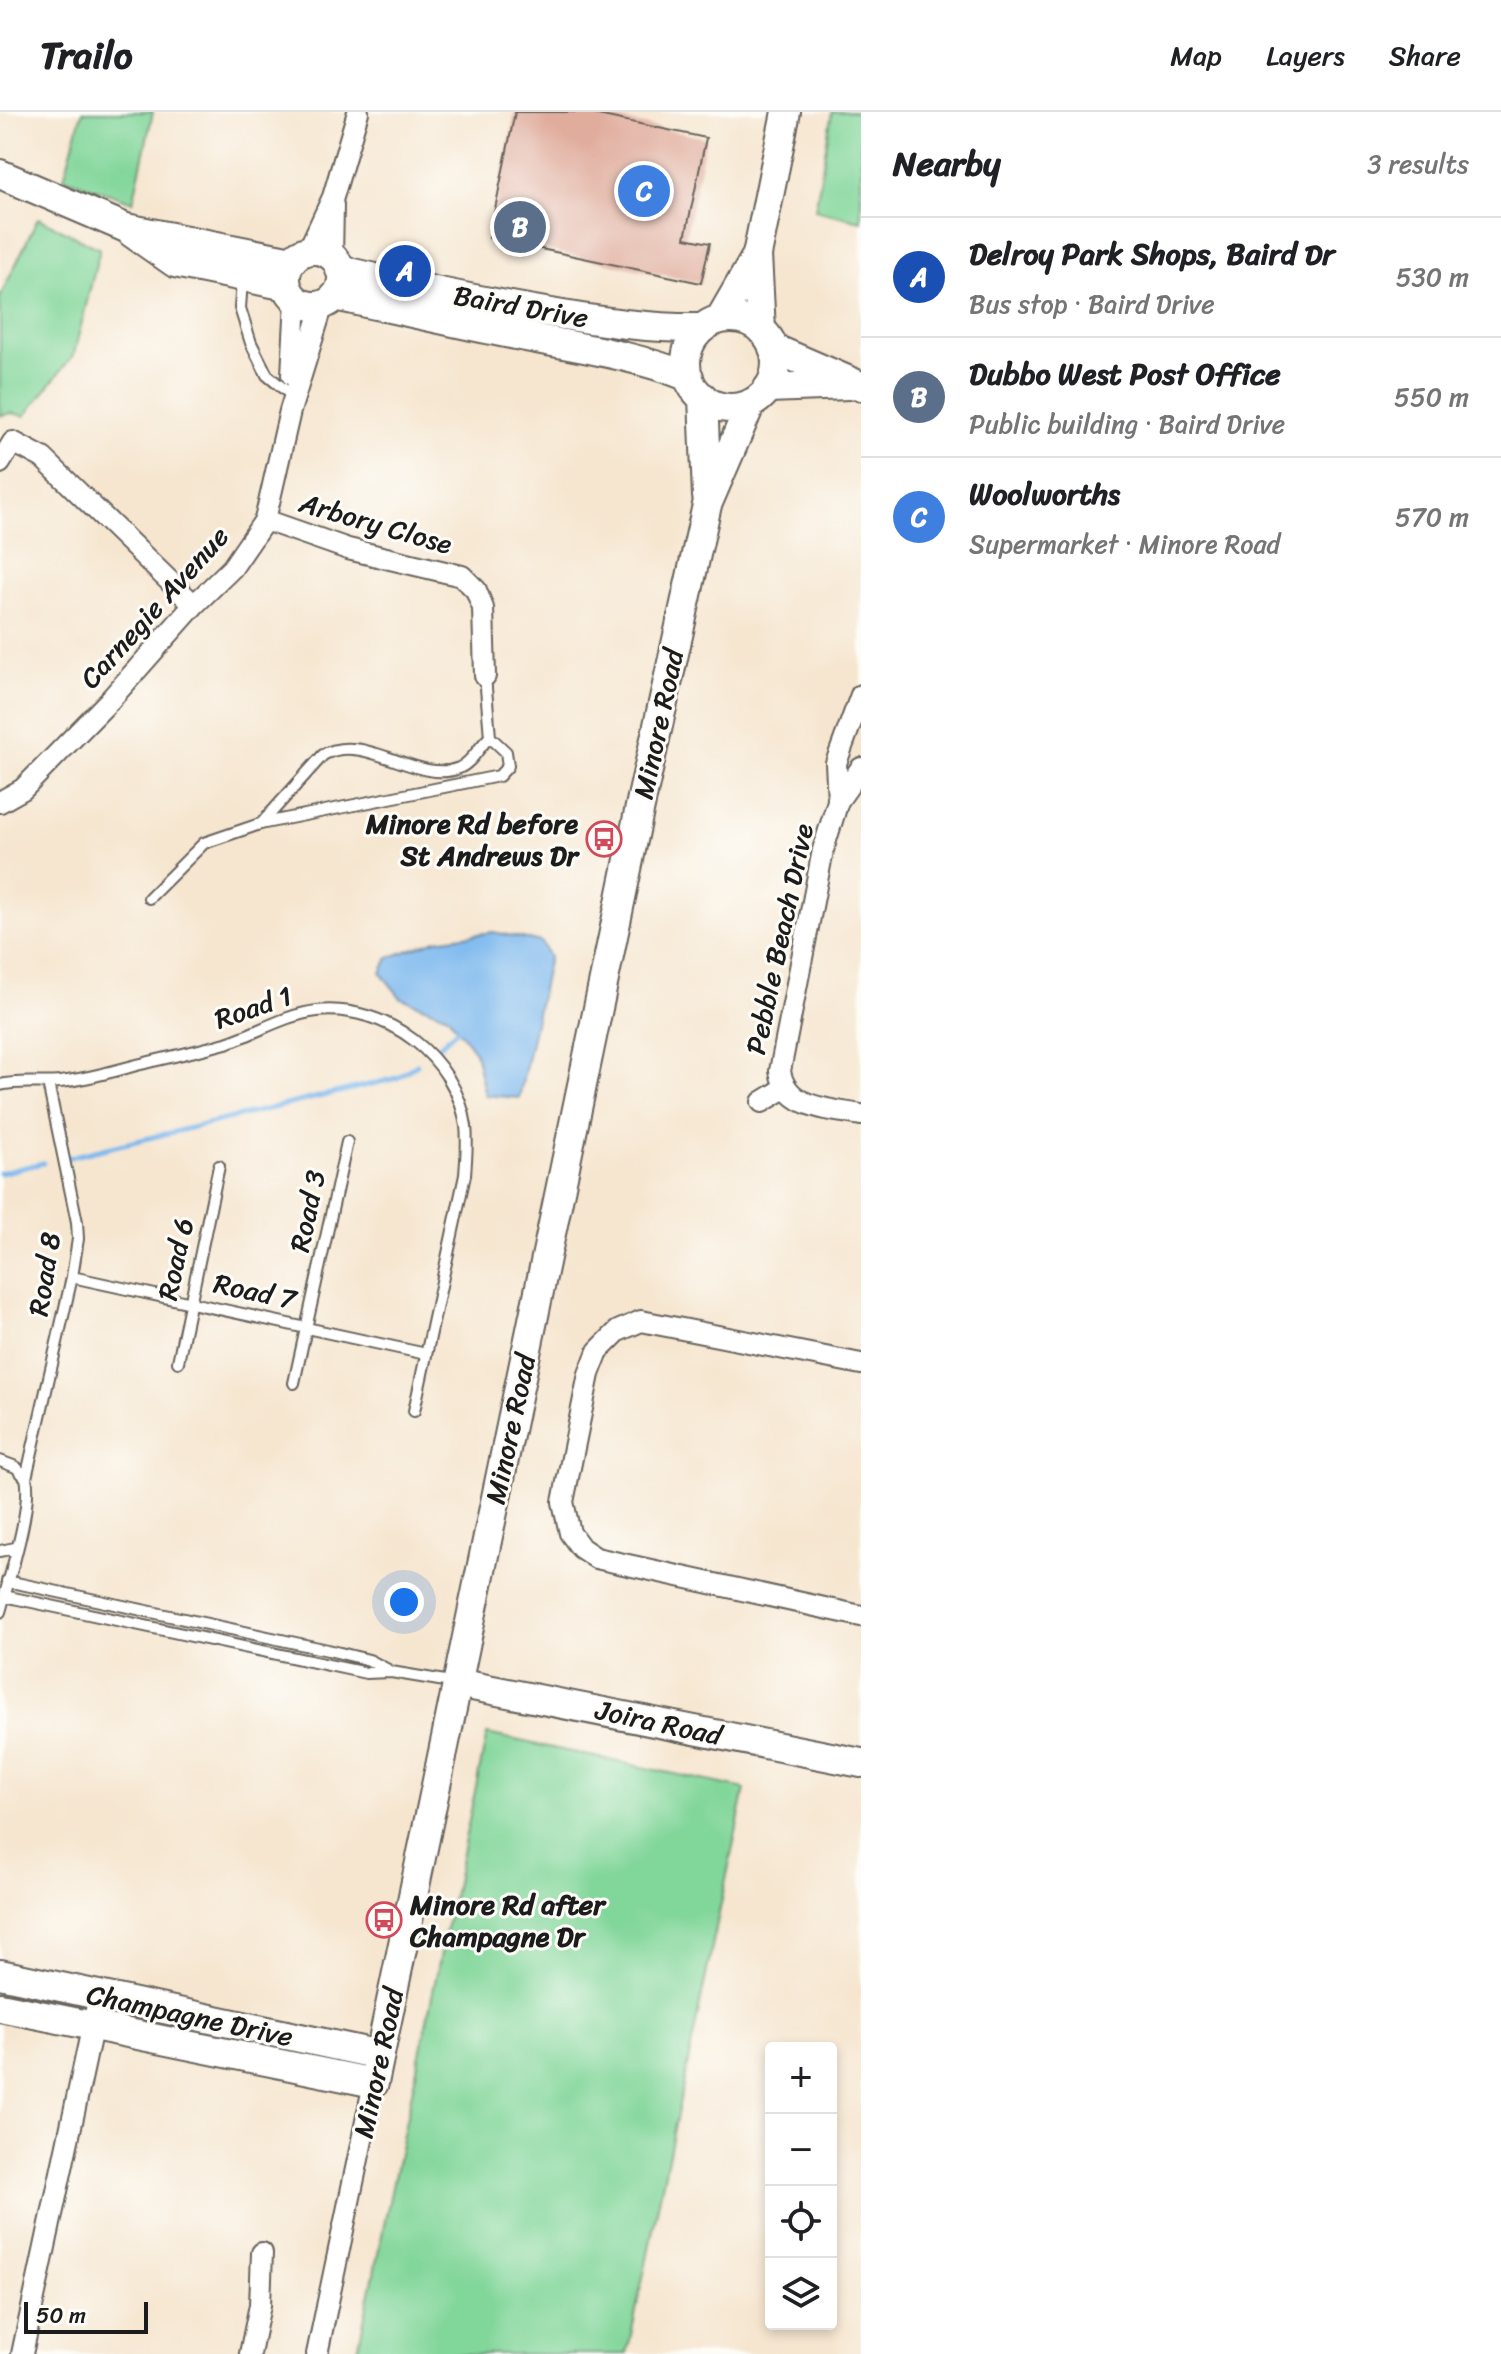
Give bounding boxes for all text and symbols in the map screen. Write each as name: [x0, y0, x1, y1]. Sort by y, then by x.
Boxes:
text: Trailo: [40, 22, 133, 89]
text: Map: [1170, 31, 1222, 80]
text: Layers: [1266, 31, 1345, 80]
text: Share: [1389, 31, 1461, 80]
text: Nearby: [893, 134, 1001, 194]
text: 3 results: [1367, 141, 1469, 187]
pin: C: [618, 161, 670, 221]
pin: B: [494, 197, 546, 257]
text: Delroy Park Shops, Baird Dr: [969, 227, 1335, 281]
pin: A: [379, 241, 431, 301]
text: A: [910, 254, 928, 300]
text: 530 m: [1396, 254, 1469, 300]
street label: Baird Drive: [450, 271, 592, 342]
text: Bus stop · Baird Drive: [969, 281, 1215, 327]
text: Dubbo West Post Office: [969, 347, 1281, 401]
text: B: [911, 374, 927, 420]
text: 550 m: [1394, 374, 1469, 420]
text: Public building · Baird Drive: [969, 401, 1285, 447]
text: Woolworths: [969, 467, 1120, 521]
street label: Arbory Close: [293, 478, 458, 569]
text: C: [911, 494, 927, 540]
text: 570 m: [1395, 494, 1469, 540]
street label: Carnegie Avenue: [67, 514, 242, 700]
text: Supermarket · Minore Road: [969, 521, 1280, 567]
street label: Minore Road: [619, 642, 699, 804]
place label: Minore Rd before St Andrews Dr: [365, 799, 581, 880]
street label: Pebble Beach Drive: [731, 819, 828, 1059]
bus stop icon: Minore Rd before St Andrews Dr: [585, 820, 623, 858]
street label: Road 1: [208, 971, 299, 1044]
street label: Road 3: [275, 1166, 340, 1257]
street label: Road 6: [143, 1213, 208, 1305]
street label: Road 8: [14, 1229, 75, 1319]
street label: Road 7: [209, 1259, 303, 1325]
street label: Minore Road: [471, 1347, 551, 1509]
your location: [384, 1582, 424, 1622]
street label: Joira Road: [590, 1685, 729, 1760]
place label: Minore Rd after Champagne Dr: [409, 1880, 607, 1961]
bus stop icon: Minore Rd after Champagne Dr: [365, 1901, 403, 1939]
street label: Champagne Drive: [82, 1970, 298, 2061]
street label: Minore Road: [339, 1981, 419, 2143]
map controls: [765, 2042, 837, 2330]
button: +: [765, 2042, 837, 2114]
button: −: [765, 2114, 837, 2186]
button: locate: [765, 2186, 837, 2258]
button: layers: [765, 2258, 837, 2330]
text: 50 m: [36, 2296, 86, 2335]
scale bar: [24, 2298, 148, 2334]

